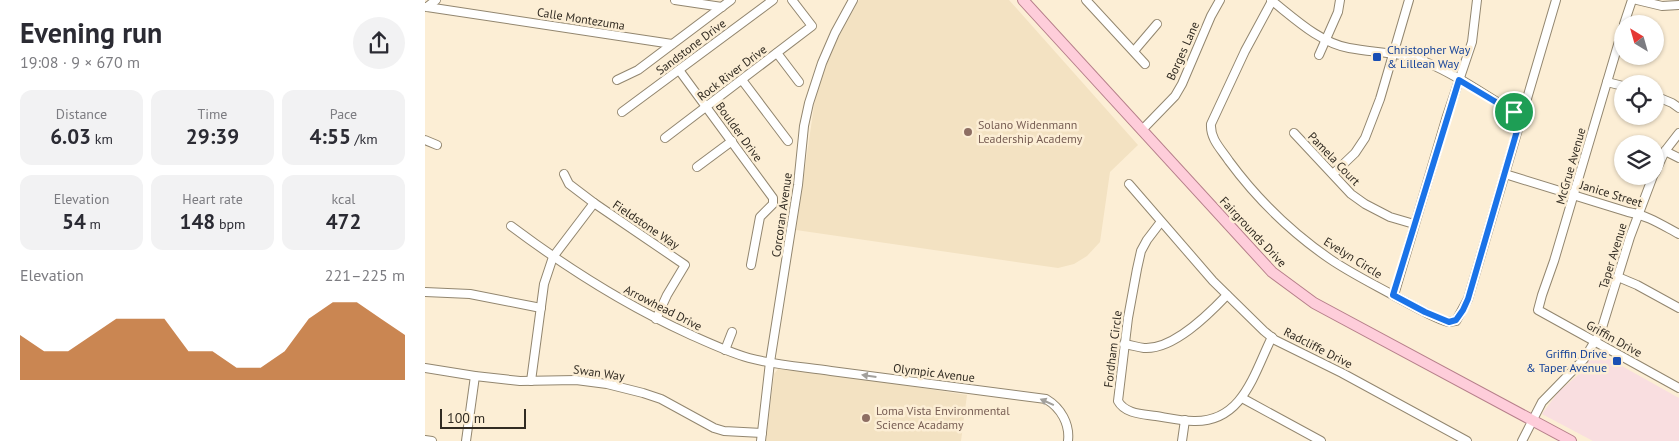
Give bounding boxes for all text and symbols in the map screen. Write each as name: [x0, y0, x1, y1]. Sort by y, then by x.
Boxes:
street label: Calle Montezuma: [536, 4, 626, 33]
text: Evening run: [20, 14, 162, 51]
street label: Sandstone Drive: [653, 15, 729, 78]
north arrow: [1614, 15, 1664, 65]
map controls: [1614, 15, 1664, 185]
button: share: [353, 17, 405, 69]
street label: Borges Lane: [1163, 19, 1202, 83]
street label: Rock River Drive: [694, 42, 769, 104]
place label: Christopher Way & Lillean Way: [1387, 42, 1471, 71]
marker: Christopher Way & Lillean Way: [1371, 51, 1383, 63]
text: 19:08 · 9 × 670 m: [20, 52, 140, 72]
button: locate: [1614, 75, 1664, 125]
pin: [1493, 91, 1535, 133]
icon: arrive: [1500, 98, 1528, 126]
street label: Boulder Drive: [713, 99, 766, 164]
text: Distance: [56, 105, 107, 123]
text: Time: [197, 105, 228, 123]
text: Pace: [330, 105, 357, 123]
place label: Solano Widenmann Leadership Academy: [978, 117, 1083, 146]
text: 6.03: [50, 123, 91, 150]
text: 29:39: [186, 123, 239, 150]
text: 4:55: [309, 123, 351, 150]
marker: Solano Widenmann Leadership Academy: [962, 126, 974, 138]
street label: McGrue Avenue: [1552, 126, 1589, 206]
street label: Pamela Court: [1305, 129, 1364, 189]
text: km: [91, 130, 113, 148]
text: /km: [351, 130, 378, 148]
button: layers: [1614, 135, 1664, 185]
street label: Corcoran Avenue: [768, 172, 795, 258]
street label: Janice Street: [1577, 177, 1644, 210]
text: Elevation: [54, 190, 109, 208]
text: Heart rate: [182, 190, 243, 208]
text: kcal: [332, 190, 355, 208]
street label: Fairgrounds Drive: [1217, 193, 1290, 270]
street label: Fieldstone Way: [610, 197, 683, 253]
text: 54: [62, 208, 86, 235]
text: 148: [180, 208, 215, 235]
text: 472: [326, 208, 361, 235]
text: m: [86, 215, 101, 233]
text: bpm: [215, 215, 245, 233]
street label: Taper Avenue: [1595, 221, 1630, 291]
street label: Evelyn Circle: [1321, 234, 1385, 281]
text: Elevation: [20, 265, 84, 285]
text: 221–225 m: [325, 265, 405, 285]
street label: Arrowhead Drive: [622, 281, 705, 334]
street label: Fordham Circle: [1100, 309, 1125, 388]
street label: Griffin Drive: [1584, 317, 1645, 360]
street label: Radcliffe Drive: [1281, 324, 1355, 371]
place label: Griffin Drive & Taper Avenue: [1526, 346, 1607, 375]
marker: Griffin Drive & Taper Avenue: [1611, 355, 1623, 367]
street label: Olympic Avenue: [892, 360, 976, 385]
street label: Swan Way: [572, 361, 626, 384]
one-way arrow: [861, 372, 877, 380]
one-way arrow: [1039, 397, 1054, 406]
place label: Loma Vista Environmental Science Acadamy: [876, 403, 1010, 432]
scale bar: [440, 406, 526, 429]
text: 100 m: [447, 409, 485, 427]
marker: Loma Vista Environmental Science Acadamy: [860, 412, 872, 424]

